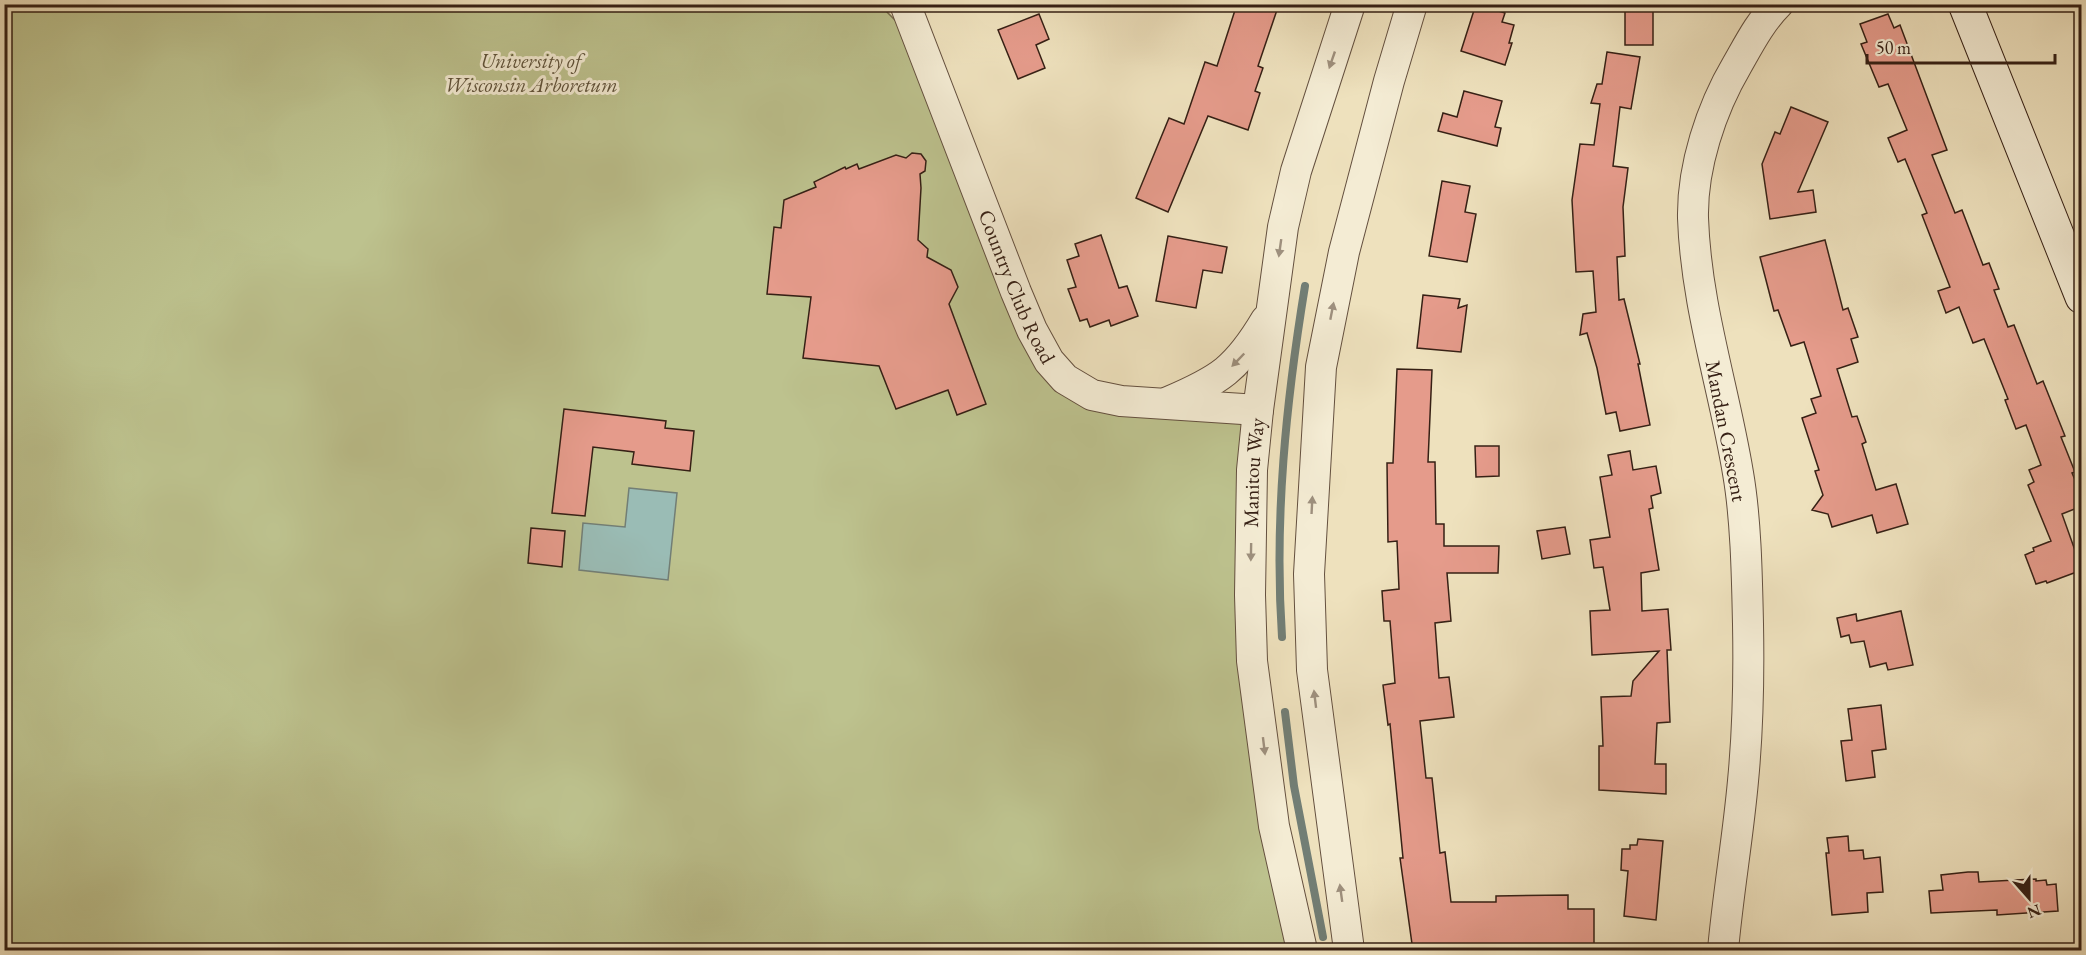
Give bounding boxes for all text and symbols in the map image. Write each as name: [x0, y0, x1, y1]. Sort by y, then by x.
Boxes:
scale bar: [1867, 27, 2054, 65]
text: 50 m: [1876, 36, 1911, 59]
park label: University of Wisconsin Arboretum: [444, 47, 618, 98]
one-way arrow: [1326, 51, 1336, 69]
street label: Country Club Road: [973, 206, 1062, 369]
one-way arrow: [1276, 238, 1285, 257]
one-way arrow: [1328, 301, 1337, 320]
one-way arrow: [1231, 353, 1245, 368]
street label: Mandan Crescent: [1700, 358, 1753, 504]
street label: Manitou Way: [1237, 416, 1270, 528]
one-way arrow: [1307, 495, 1317, 514]
one-way arrow: [1246, 542, 1255, 561]
one-way arrow: [1311, 690, 1320, 709]
one-way arrow: [1259, 737, 1268, 756]
north arrow: [1999, 868, 2059, 928]
one-way arrow: [1336, 883, 1346, 902]
text: N: [2024, 899, 2044, 924]

